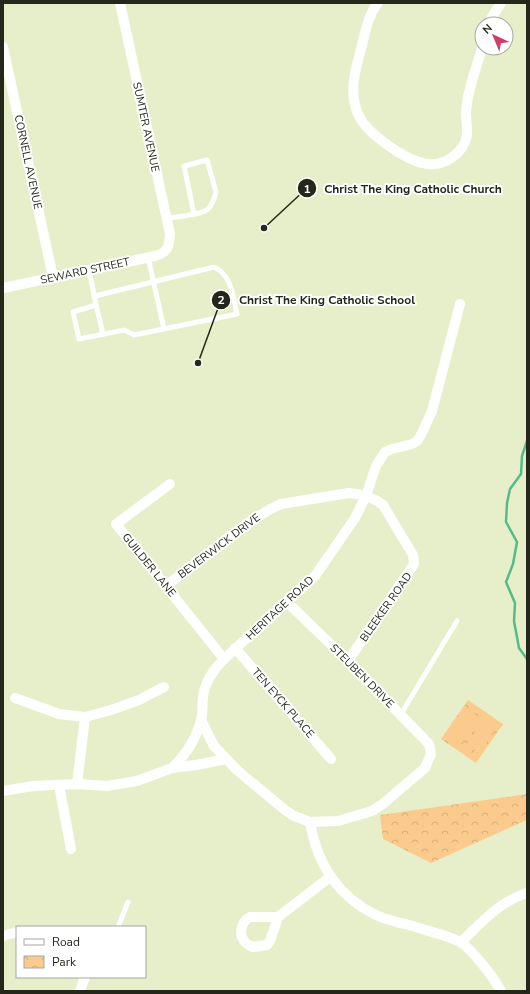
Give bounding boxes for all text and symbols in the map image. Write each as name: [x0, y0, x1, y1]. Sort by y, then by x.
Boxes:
north arrow: [474, 16, 514, 56]
text: N: [479, 21, 496, 37]
street label: SUMTER AVENUE: [129, 81, 163, 173]
street label: CORNELL AVENUE: [11, 113, 45, 211]
callout: Christ The King Catholic Church: [297, 176, 510, 200]
text: 1: [303, 181, 311, 197]
text: Christ The King Catholic Church: [324, 181, 502, 197]
street label: SEWARD STREET: [39, 254, 131, 288]
callout: Christ The King Catholic School: [211, 288, 423, 312]
text: 2: [217, 292, 225, 308]
text: Christ The King Catholic School: [239, 292, 415, 308]
street label: BEVERWICK DRIVE: [175, 510, 263, 582]
street label: GUILDER LANE: [119, 530, 179, 600]
street label: BLEEKER ROAD: [356, 569, 416, 645]
street label: HERITAGE ROAD: [243, 573, 317, 643]
street label: STEUBEN DRIVE: [327, 641, 397, 711]
street label: TEN EYCK PLACE: [248, 665, 318, 741]
legend: [16, 926, 146, 978]
text: Road: [52, 934, 80, 950]
text: Park: [52, 954, 77, 970]

